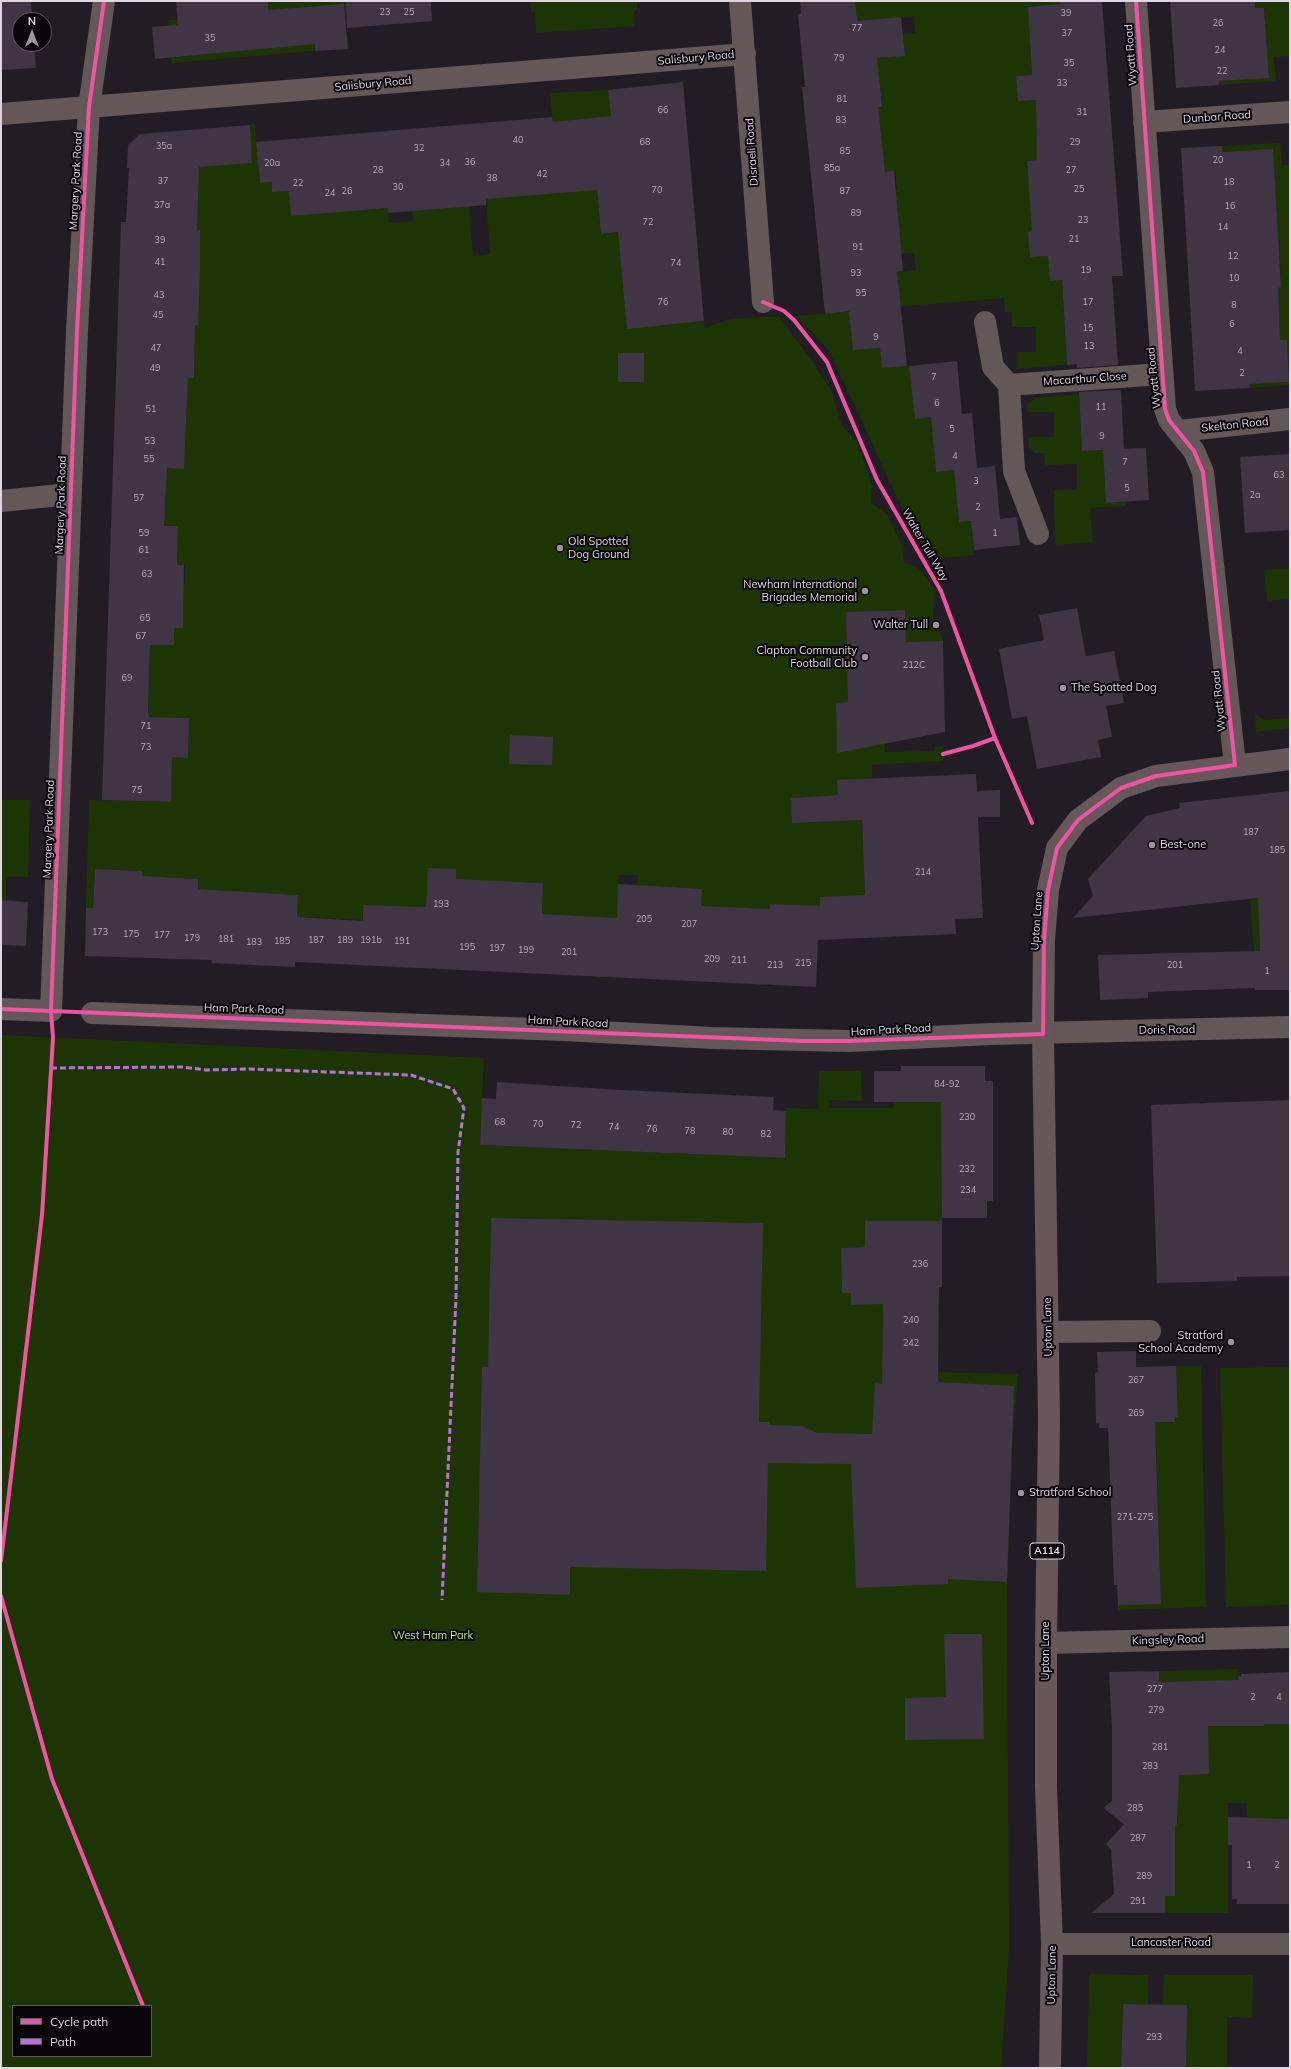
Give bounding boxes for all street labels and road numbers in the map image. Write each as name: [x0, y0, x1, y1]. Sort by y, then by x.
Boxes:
street label: Wyatt Road: [1122, 24, 1140, 86]
street label: Salisbury Road: [657, 48, 735, 68]
street label: Salisbury Road: [334, 74, 412, 94]
street label: Dunbar Road: [1183, 108, 1251, 126]
street label: Disraeli Road: [743, 118, 761, 186]
street label: Margery Park Road: [67, 131, 85, 231]
street label: Wyatt Road: [1144, 347, 1164, 409]
street label: Macarthur Close: [1043, 369, 1127, 389]
street label: Skelton Road: [1201, 415, 1269, 435]
street label: Margery Park Road: [53, 455, 69, 555]
street label: Walter Tull Way: [899, 506, 951, 584]
street label: Wyatt Road: [1209, 670, 1229, 732]
street label: Margery Park Road: [41, 779, 57, 879]
street label: Upton Lane: [1028, 891, 1046, 951]
street label: Ham Park Road: [204, 1001, 284, 1017]
street label: Ham Park Road: [527, 1013, 609, 1031]
street label: Ham Park Road: [850, 1021, 932, 1039]
street label: Doris Road: [1139, 1023, 1195, 1037]
street label: Upton Lane: [1041, 1297, 1055, 1357]
road number: A114: [1030, 1543, 1064, 1559]
street label: Upton Lane: [1039, 1622, 1053, 1680]
street label: Kingsley Road: [1132, 1632, 1204, 1648]
street label: Lancaster Road: [1131, 1936, 1211, 1950]
street label: Upton Lane: [1045, 1945, 1059, 2005]

